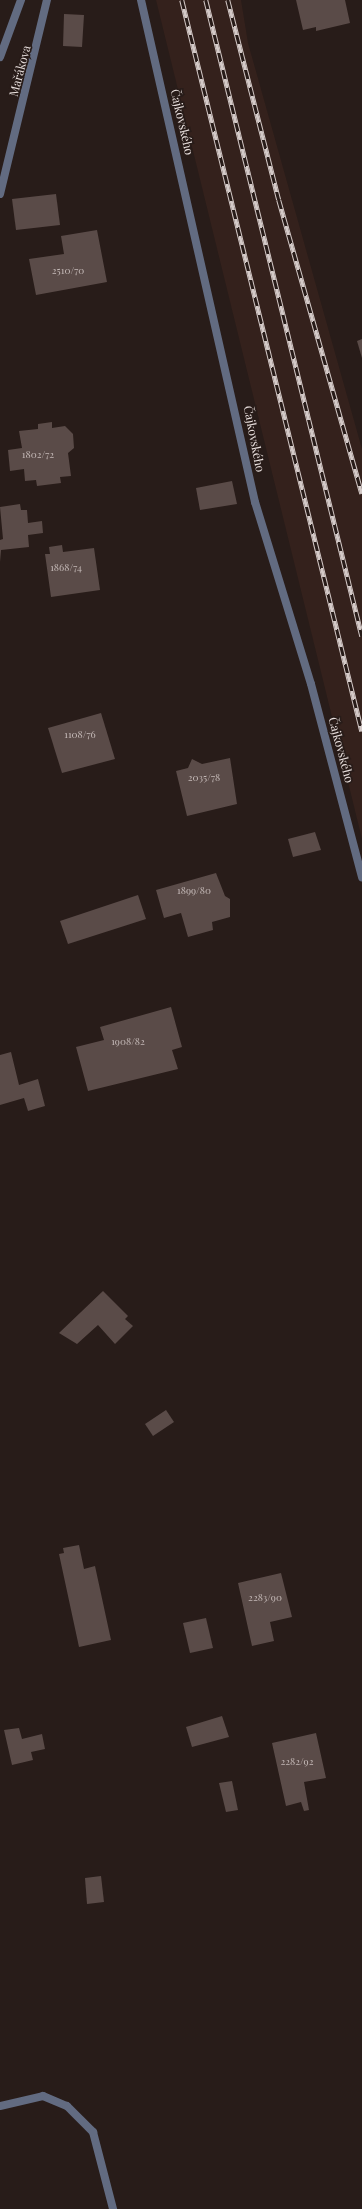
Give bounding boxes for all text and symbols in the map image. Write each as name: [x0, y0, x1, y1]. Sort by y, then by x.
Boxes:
street label: Mařákova: [6, 44, 34, 98]
street label: Čajkovského: [167, 88, 197, 156]
house number: 2510/70: [52, 265, 84, 277]
street label: Čajkovského: [241, 405, 267, 473]
house number: 1802/72: [22, 449, 54, 461]
house number: 1868/74: [50, 562, 82, 574]
street label: Čajkovského: [325, 716, 357, 784]
house number: 1108/76: [64, 729, 96, 741]
house number: 2035/78: [188, 772, 220, 784]
house number: 1899/80: [177, 885, 211, 897]
house number: 1908/82: [111, 1036, 145, 1048]
house number: 2283/90: [248, 1592, 282, 1604]
house number: 2282/92: [281, 1756, 313, 1768]

